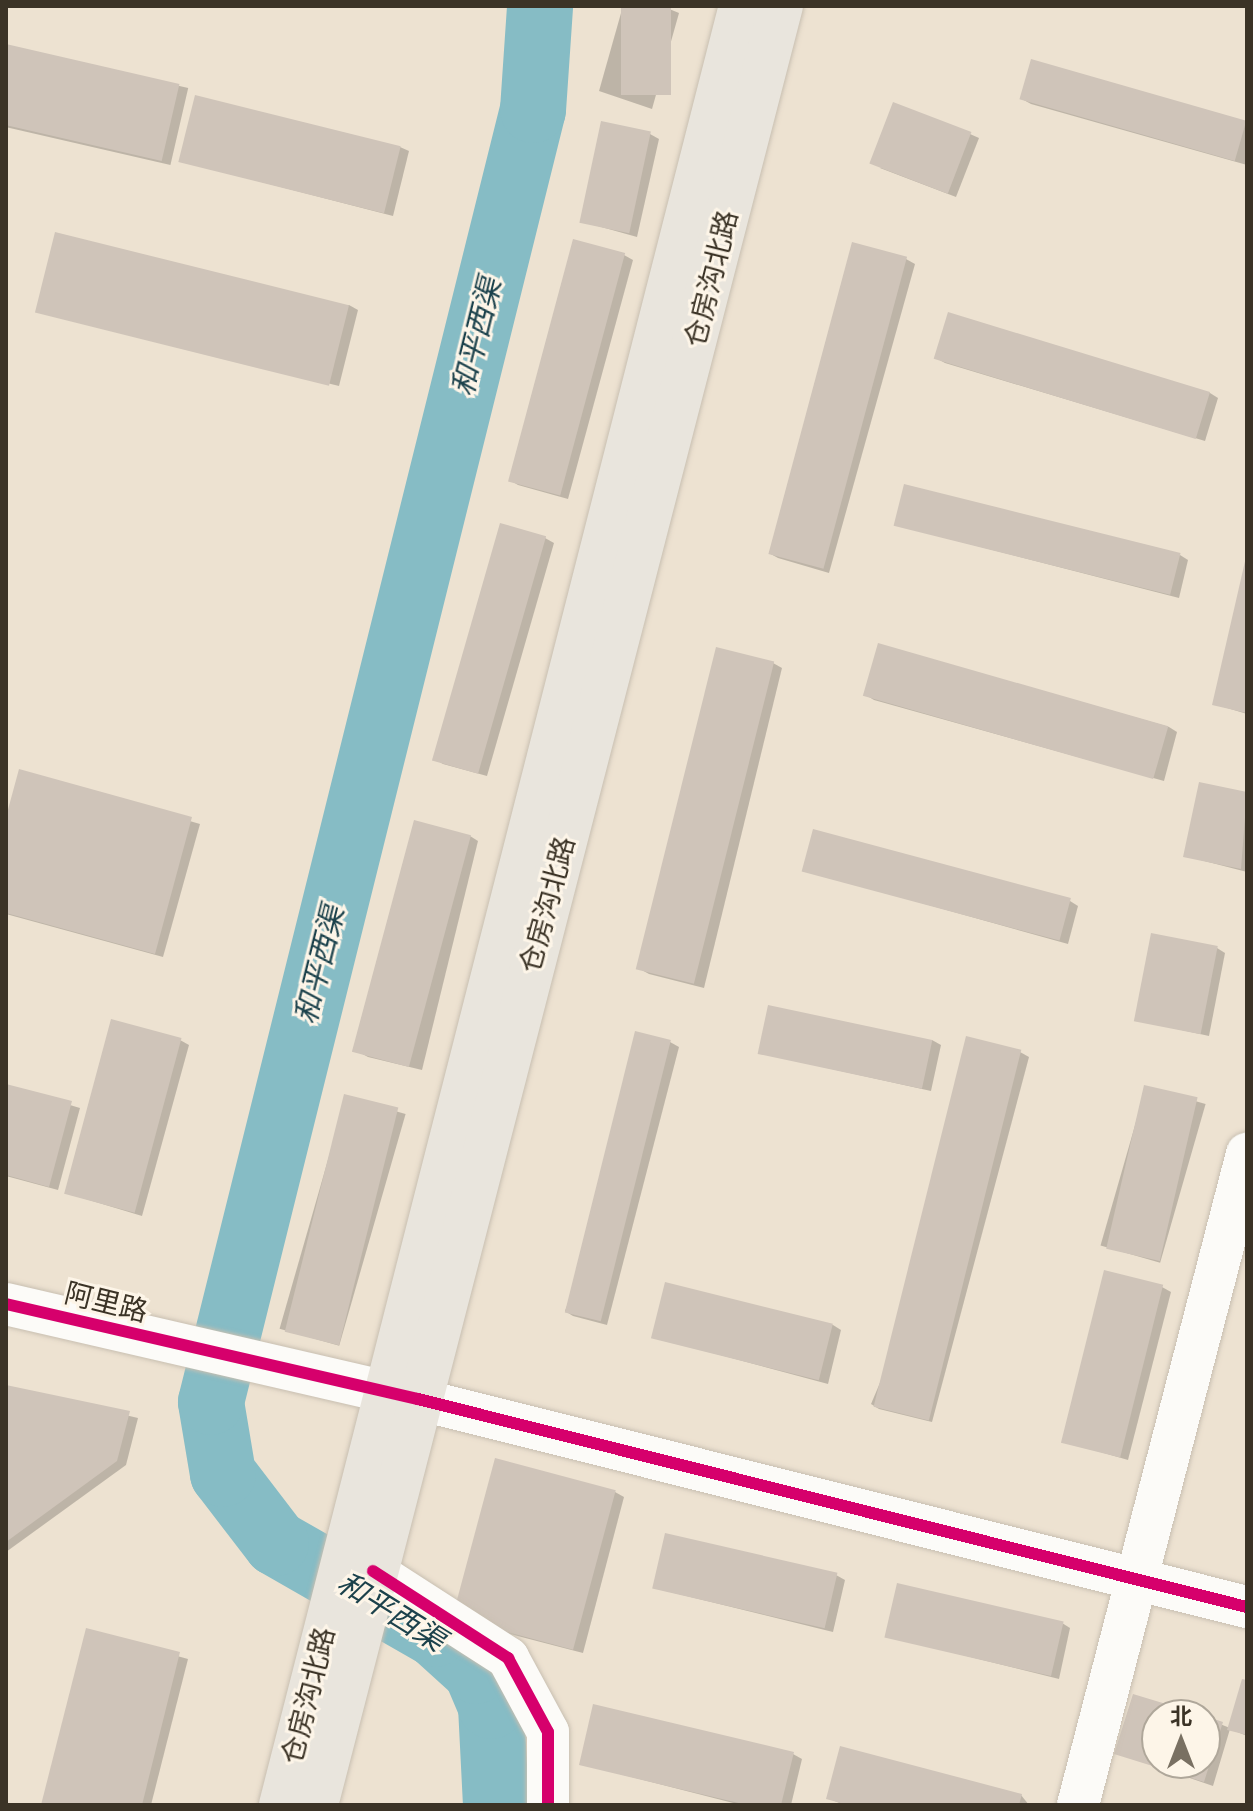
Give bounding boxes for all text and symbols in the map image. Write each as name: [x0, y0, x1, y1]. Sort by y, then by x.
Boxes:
street label: 仓房沟北路: [679, 207, 745, 351]
water label: 和平西渠: [445, 274, 509, 400]
street label: 仓房沟北路: [514, 833, 582, 977]
water label: 和平西渠: [288, 902, 352, 1028]
street label: 阿里路: [61, 1277, 151, 1329]
water label: 和平西渠: [331, 1565, 451, 1659]
street label: 仓房沟北路: [276, 1624, 342, 1768]
north arrow: [1141, 1699, 1221, 1779]
text: 北: [1170, 1703, 1192, 1730]

